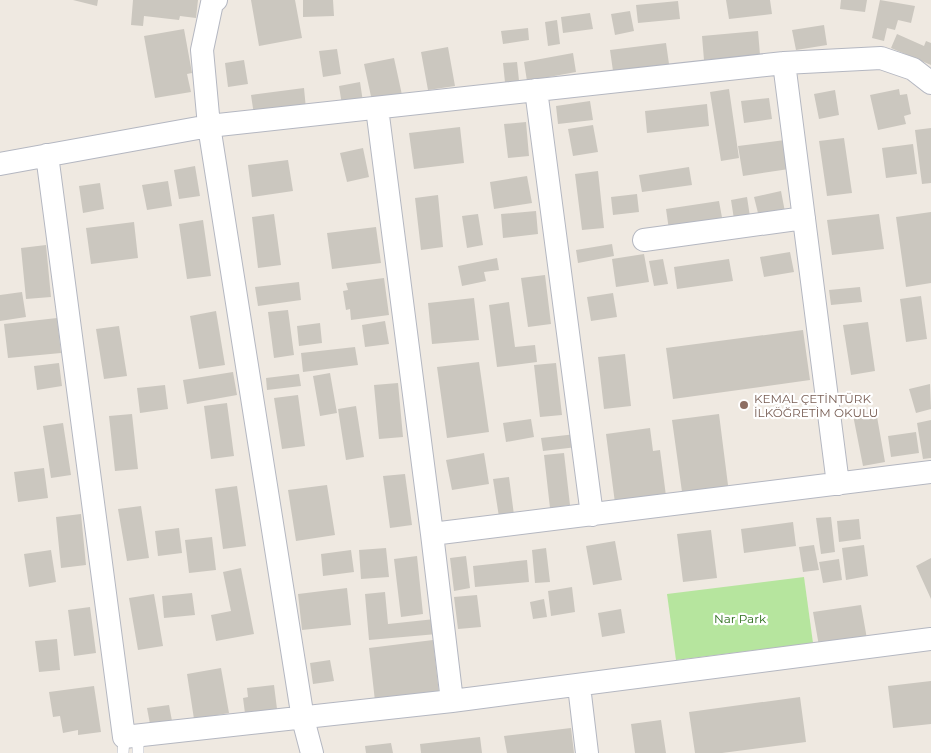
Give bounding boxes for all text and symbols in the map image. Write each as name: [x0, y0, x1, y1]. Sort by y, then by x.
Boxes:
place label: KEMAL ÇETİNTÜRK İLKÖĞRETİM OKULU: [754, 391, 878, 420]
marker: KEMAL ÇETİNTÜRK İLKÖĞRETİM OKULU: [738, 399, 750, 411]
park label: Nar Park: [714, 611, 767, 626]

